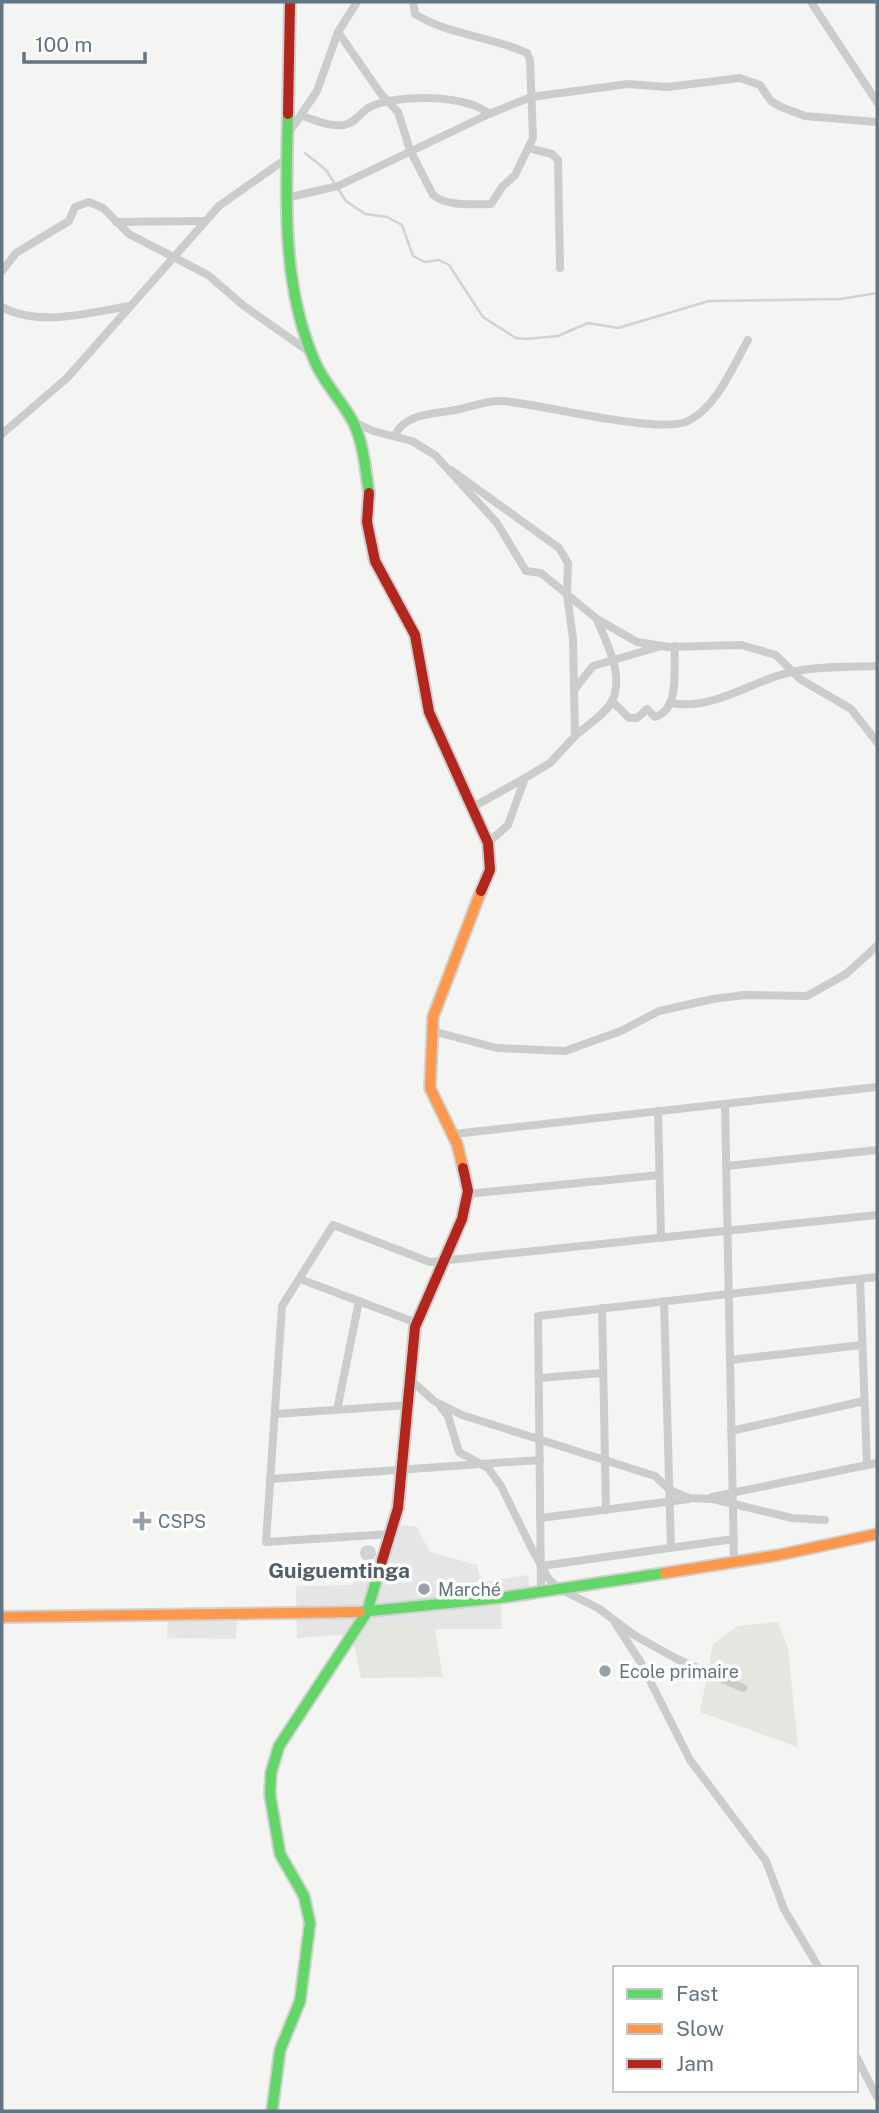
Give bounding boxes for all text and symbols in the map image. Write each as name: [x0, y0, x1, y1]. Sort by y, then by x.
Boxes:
scale bar: [24, 21, 145, 65]
text: 100 m: [35, 32, 92, 57]
marker: CSPS: [132, 1511, 152, 1531]
place label: CSPS: [158, 1511, 206, 1532]
district label: Guiguemtinga: [268, 1558, 410, 1583]
place label: Marché: [438, 1579, 501, 1600]
marker: Marché: [416, 1581, 432, 1597]
place label: Ecole primaire: [619, 1661, 739, 1682]
marker: Ecole primaire: [597, 1663, 613, 1679]
legend: [613, 1966, 858, 2092]
text: Fast: [676, 1981, 718, 2006]
text: Slow: [676, 2016, 724, 2041]
text: Jam: [676, 2051, 714, 2076]

